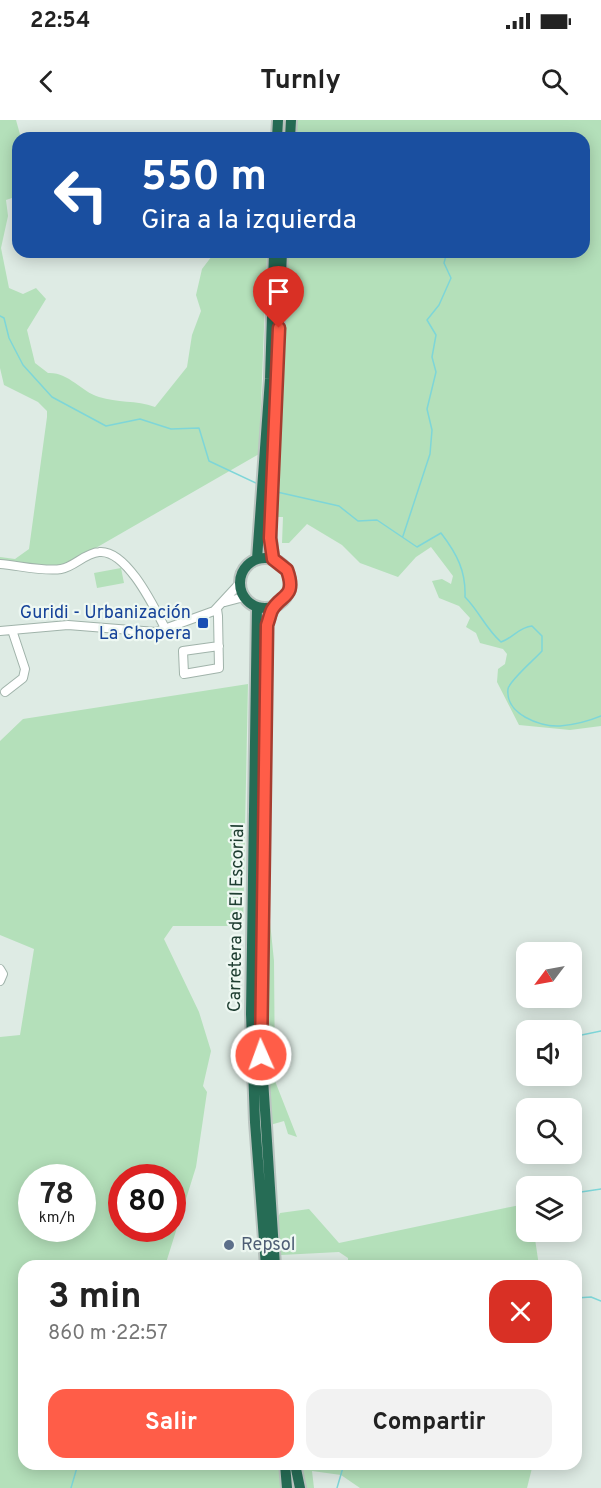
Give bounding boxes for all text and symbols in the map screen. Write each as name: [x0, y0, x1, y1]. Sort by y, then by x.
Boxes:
text: 22:54: [30, 8, 90, 35]
text: Turnly: [260, 64, 341, 98]
icon: back: [30, 65, 63, 98]
icon: search: [538, 65, 571, 98]
text: 550 m: [141, 152, 267, 205]
icon: left: [42, 156, 120, 234]
text: Gira a la izquierda: [141, 204, 357, 238]
pin: [253, 266, 304, 328]
icon: arrive: [262, 275, 295, 308]
place label: Guridi - Urbanización La Chopera: [20, 602, 191, 646]
marker: Guridi - Urbanización La Chopera: [196, 616, 210, 630]
street label: Carretera de El Escorial: [224, 824, 250, 1012]
north arrow: [516, 942, 582, 1008]
map controls: [516, 942, 582, 1242]
button: sound: [516, 1020, 582, 1086]
position arrow: [229, 1023, 293, 1087]
button: search: [516, 1098, 582, 1164]
speed limit sign: 80: [108, 1164, 186, 1242]
button: layers: [516, 1176, 582, 1242]
text: 78: [40, 1177, 74, 1214]
text: km/h: [39, 1209, 75, 1228]
place label: Repsol: [241, 1234, 295, 1257]
marker: Repsol: [222, 1238, 236, 1252]
text: 3 min: [48, 1275, 142, 1321]
button: close: [489, 1280, 552, 1343]
text: 860 m · 22:57: [48, 1321, 168, 1347]
button: Salir: [48, 1389, 294, 1458]
button: Compartir: [306, 1389, 552, 1458]

